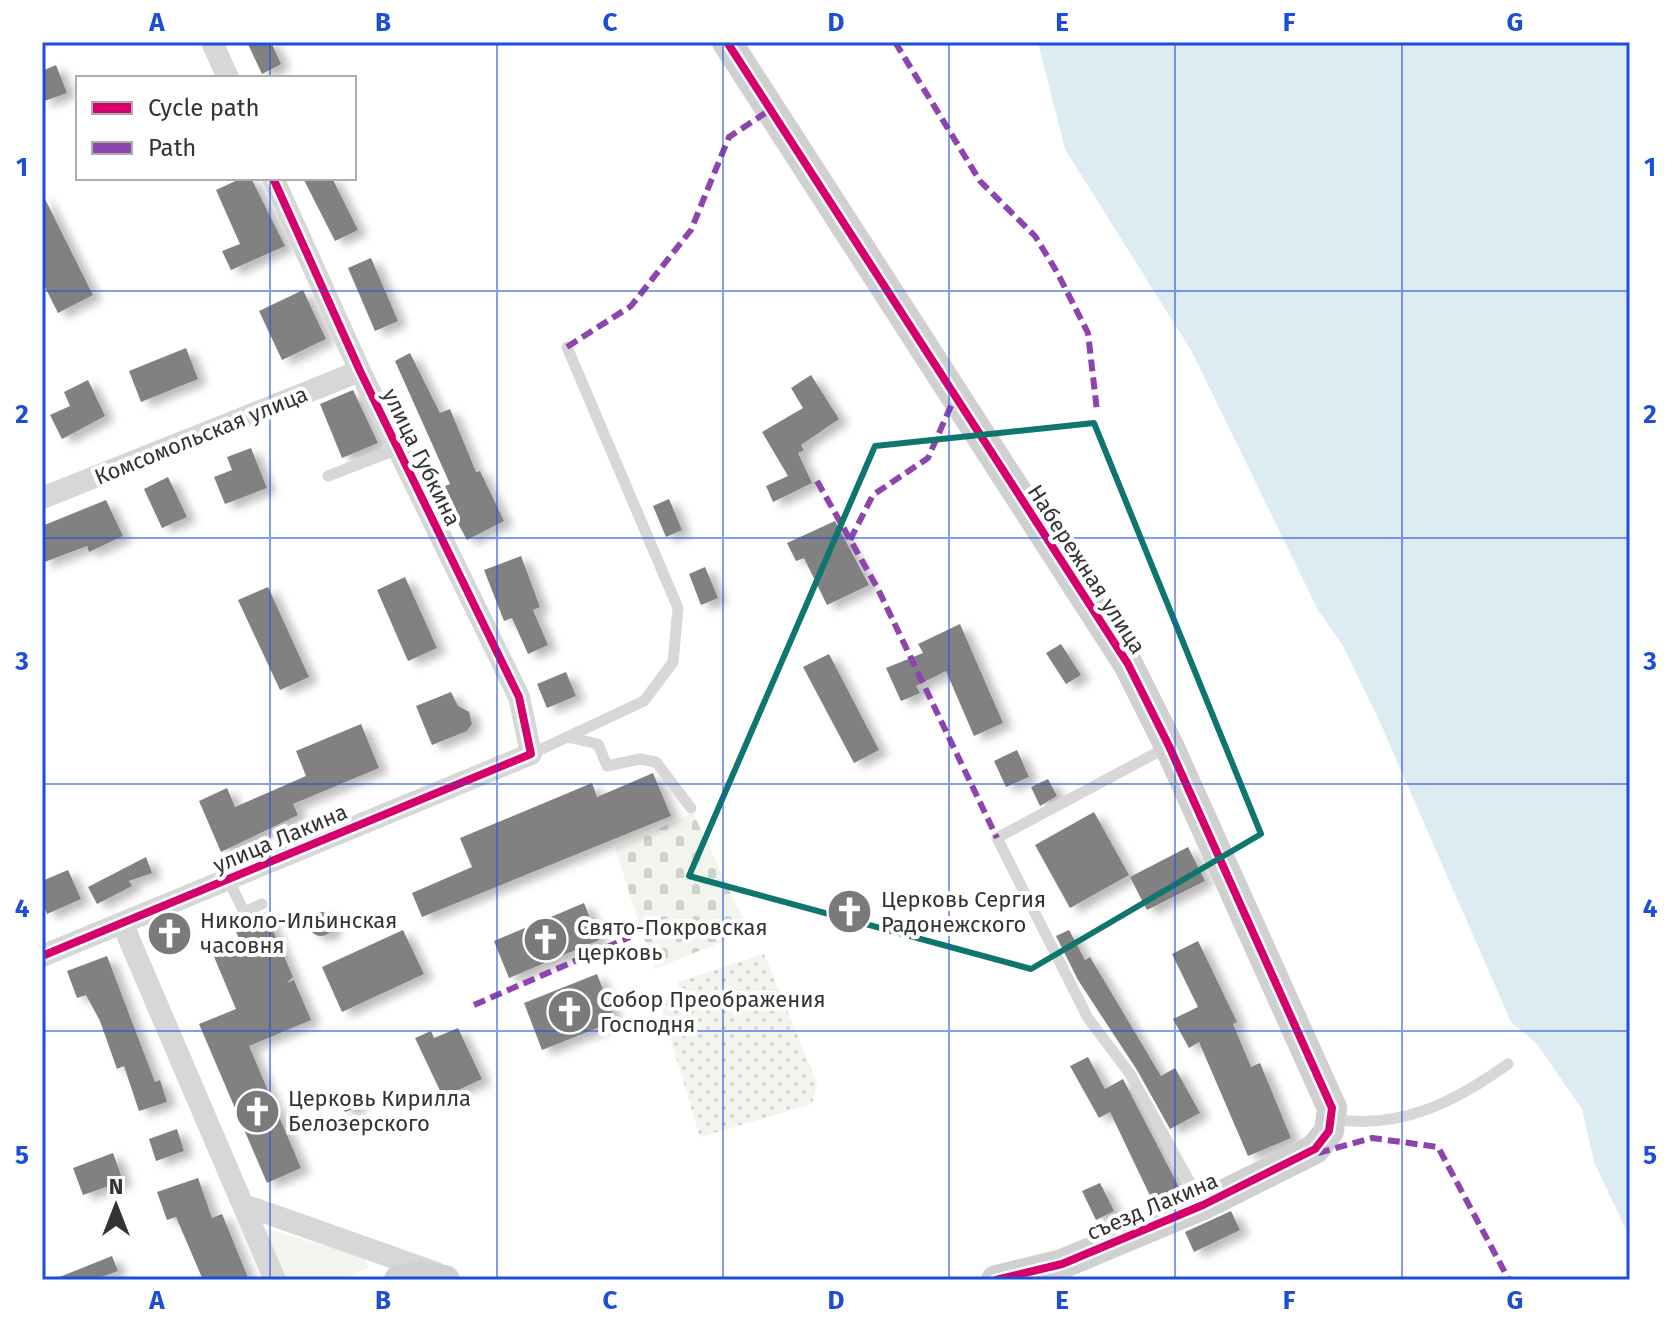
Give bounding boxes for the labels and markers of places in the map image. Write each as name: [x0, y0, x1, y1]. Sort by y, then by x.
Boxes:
place label: Церковь Сергия Радонежского: [881, 886, 1046, 938]
church icon: Церковь Сергия Радонежского: [826, 888, 874, 936]
place label: Николо-Ильинская часовня: [200, 907, 397, 959]
church icon: Николо-Ильинская часовня: [145, 909, 193, 957]
place label: Свято-Покровская церковь: [577, 914, 768, 966]
church icon: Свято-Покровская церковь: [522, 916, 570, 964]
place label: Собор Преображения Господня: [600, 986, 826, 1038]
church icon: Собор Преображения Господня: [545, 988, 593, 1036]
place label: Церковь Кирилла Белозерского: [288, 1085, 471, 1137]
church icon: Церковь Кирилла Белозерского: [233, 1087, 281, 1135]

